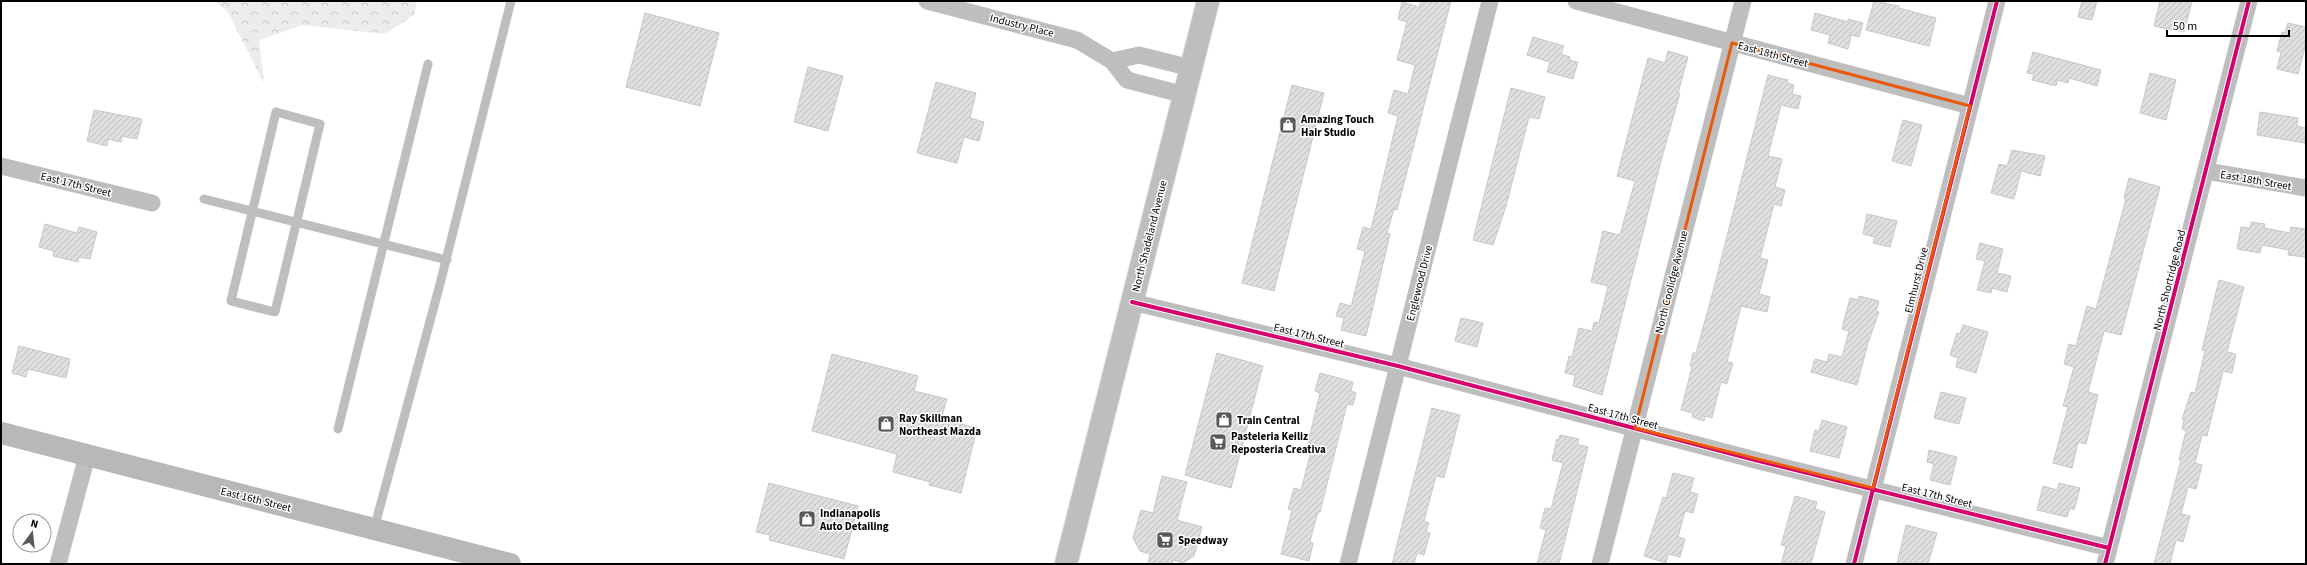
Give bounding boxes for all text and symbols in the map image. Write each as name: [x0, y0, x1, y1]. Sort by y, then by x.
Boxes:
street label: Industry Place: [988, 10, 1056, 41]
scale bar: [2167, 12, 2289, 38]
text: 50 m: [2173, 18, 2197, 35]
street label: East 18th Street: [1736, 38, 1810, 71]
place label: Amazing Touch Hair Studio: [1300, 112, 1374, 140]
shop icon: Amazing Touch Hair Studio: [1278, 115, 1298, 135]
street label: East 18th Street: [2219, 167, 2293, 194]
street label: East 17th Street: [39, 168, 113, 201]
street label: North Shadeland Avenue: [1128, 178, 1171, 293]
street label: North Shortridge Road: [2150, 228, 2189, 332]
street label: North Coolidge Avenue: [1651, 229, 1692, 335]
street label: Englewood Drive: [1403, 243, 1436, 323]
street label: Elmhurst Drive: [1901, 245, 1932, 315]
street label: East 17th Street: [1272, 319, 1346, 352]
street label: East 17th Street: [1586, 400, 1660, 433]
shop icon: Train Central: [1214, 410, 1234, 430]
place label: Ray Skillman Northeast Mazda: [899, 411, 981, 439]
place label: Train Central: [1237, 413, 1301, 428]
shop icon: Ray Skillman Northeast Mazda: [876, 414, 896, 434]
place label: Pasteleria Keiliz Reposteria Creativa: [1231, 429, 1326, 457]
supermarket icon: Pasteleria Keiliz Reposteria Creativa: [1208, 432, 1228, 452]
street label: East 17th Street: [1900, 479, 1974, 512]
street label: East 16th Street: [219, 483, 293, 516]
place label: Indianapolis Auto Detailing: [819, 506, 889, 534]
shop icon: Indianapolis Auto Detailing: [797, 509, 817, 529]
north arrow: [12, 513, 52, 553]
text: N: [29, 516, 40, 532]
supermarket icon: Speedway: [1155, 530, 1175, 550]
place label: Speedway: [1178, 533, 1228, 548]

